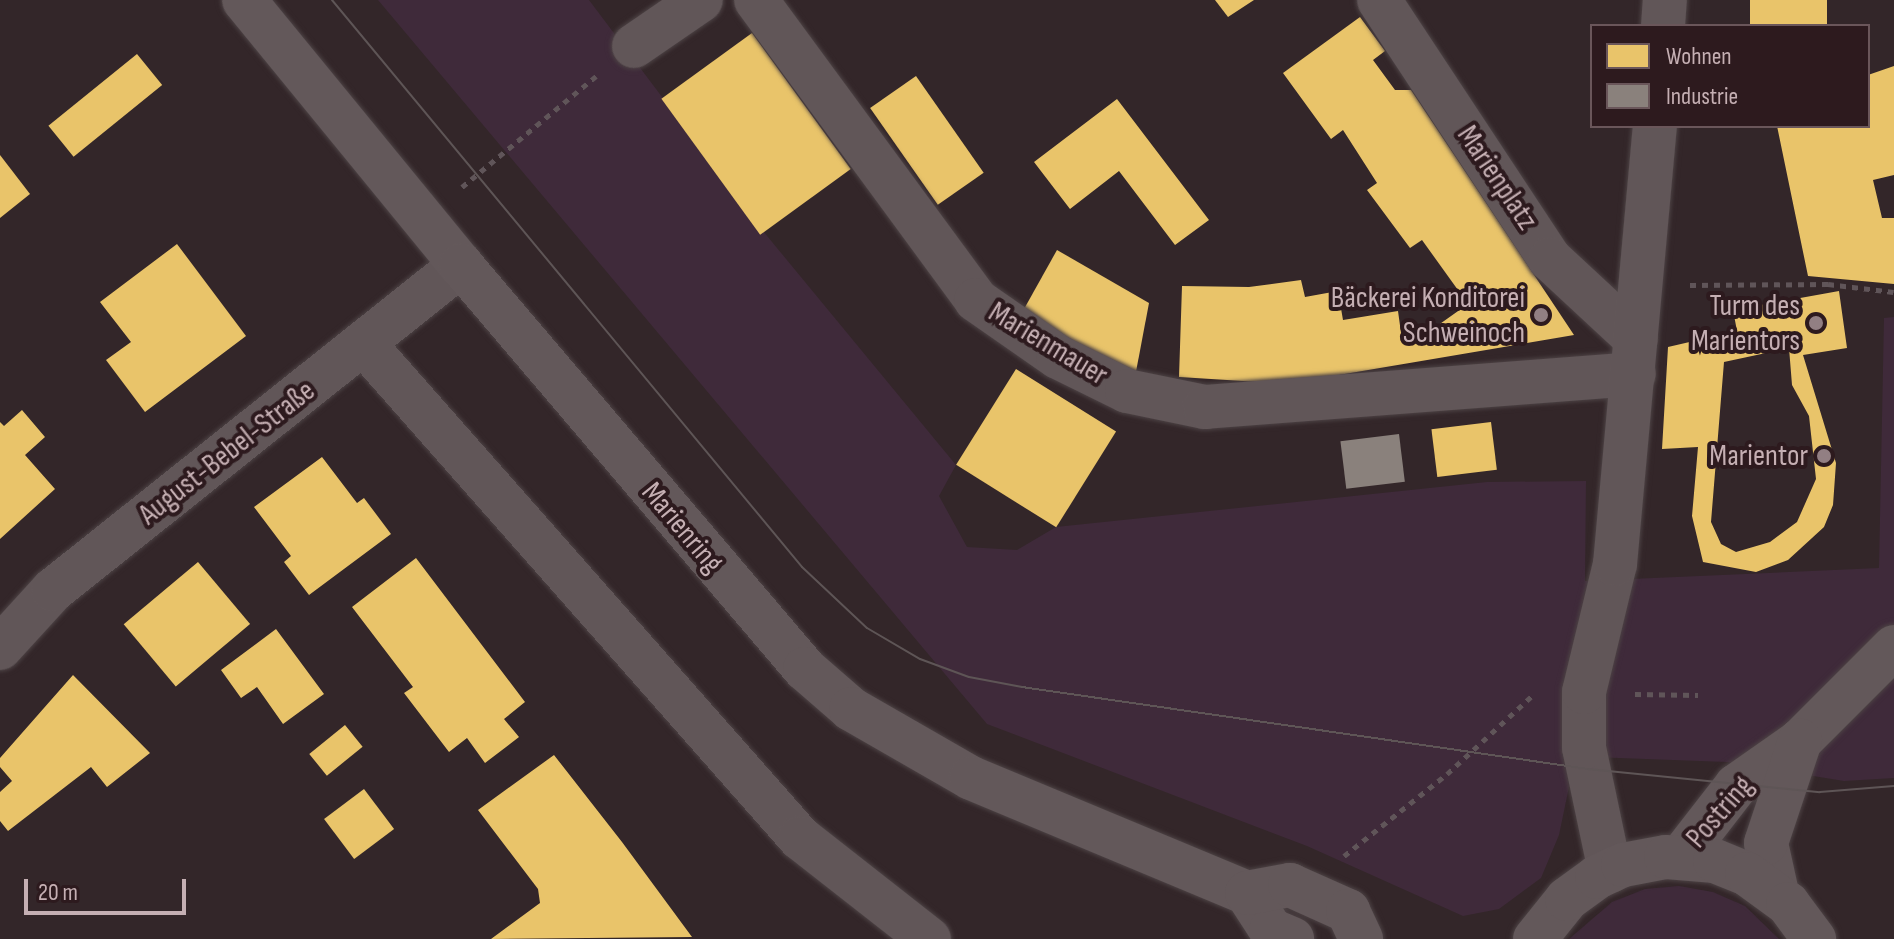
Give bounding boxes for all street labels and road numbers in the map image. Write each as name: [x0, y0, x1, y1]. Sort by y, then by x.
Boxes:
street label: Marienplatz: [1449, 119, 1545, 237]
street label: Marienmauer: [982, 294, 1114, 394]
street label: August-Bebel-Straße: [132, 373, 322, 533]
street label: Marienring: [634, 475, 730, 581]
street label: Postring: [1679, 768, 1761, 856]

